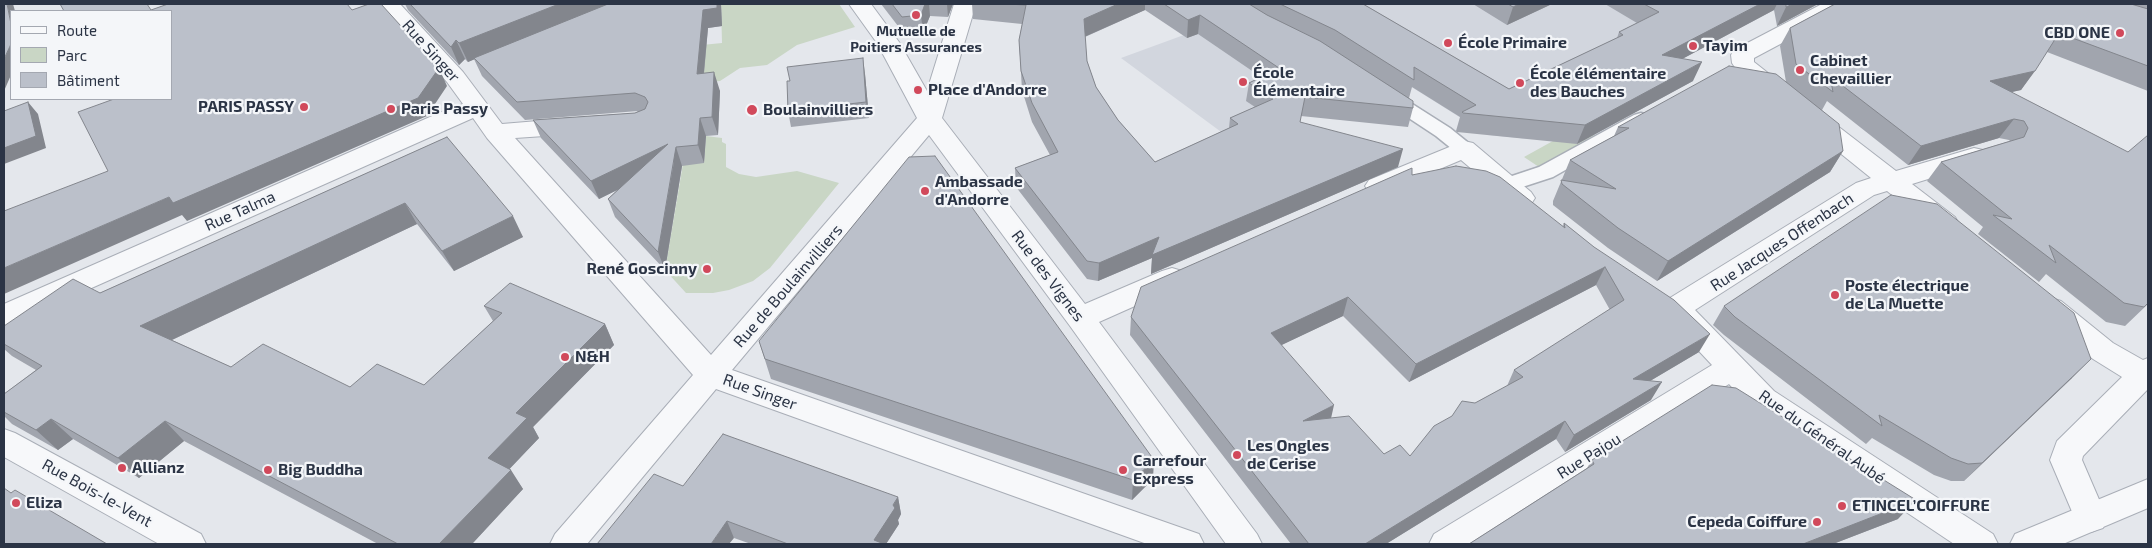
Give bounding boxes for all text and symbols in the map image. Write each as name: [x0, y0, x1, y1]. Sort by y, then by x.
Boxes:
marker: Mutuelle de Poitiers Assurances: [910, 9, 922, 21]
legend: [10, 10, 172, 100]
street label: Rue Singer: [398, 16, 464, 86]
text: Route: [57, 21, 97, 39]
place label: Mutuelle de Poitiers Assurances: [850, 23, 982, 56]
place label: CBD ONE: [2044, 23, 2110, 43]
marker: CBD ONE: [2114, 27, 2126, 39]
place label: École Primaire: [1458, 33, 1567, 53]
place label: Tayim: [1703, 36, 1748, 56]
marker: École Primaire: [1442, 37, 1454, 49]
marker: Tayim: [1687, 40, 1699, 52]
text: Parc: [57, 46, 87, 64]
place label: Cabinet Chevaillier: [1810, 51, 1891, 89]
place label: École Élémentaire: [1253, 63, 1345, 101]
place label: École élémentaire des Bauches: [1530, 64, 1666, 102]
marker: Cabinet Chevaillier: [1794, 64, 1806, 76]
text: Bâtiment: [57, 71, 120, 89]
marker: École Élémentaire: [1237, 76, 1249, 88]
marker: École élémentaire des Bauches: [1514, 77, 1526, 89]
place label: Place d'Andorre: [928, 80, 1047, 100]
marker: Place d'Andorre: [912, 84, 924, 96]
place label: PARIS PASSY: [198, 97, 294, 117]
place label: Paris Passy: [401, 99, 488, 119]
place label: Boulainvilliers: [763, 100, 873, 120]
marker: PARIS PASSY: [298, 101, 310, 113]
marker: Paris Passy: [385, 103, 397, 115]
marker: Boulainvilliers: [745, 103, 759, 117]
place label: Ambassade d'Andorre: [935, 172, 1023, 210]
marker: Ambassade d'Andorre: [919, 185, 931, 197]
street label: Rue Talma: [202, 187, 278, 235]
street label: Rue Jacques Offenbach: [1707, 189, 1857, 295]
street label: Rue de Boulainvilliers: [729, 221, 847, 351]
street label: Rue des Vignes: [1007, 227, 1089, 325]
place label: René Goscinny: [586, 259, 697, 279]
marker: René Goscinny: [701, 263, 713, 275]
place label: Poste électrique de La Muette: [1845, 276, 1969, 314]
marker: Poste électrique de La Muette: [1829, 289, 1841, 301]
place label: N&H: [575, 347, 610, 367]
marker: N&H: [559, 351, 571, 363]
street label: Rue Singer: [720, 370, 800, 414]
street label: Rue du Général Aubé: [1755, 386, 1889, 488]
street label: Rue Pajou: [1554, 429, 1624, 483]
place label: Les Ongles de Cerise: [1247, 436, 1329, 474]
marker: Les Ongles de Cerise: [1231, 449, 1243, 461]
place label: Carrefour Express: [1133, 451, 1206, 489]
street label: Rue Bois-le-Vent: [39, 455, 155, 531]
place label: Allianz: [132, 458, 185, 478]
place label: Big Buddha: [278, 460, 363, 480]
marker: Allianz: [116, 462, 128, 474]
marker: Big Buddha: [262, 464, 274, 476]
marker: Carrefour Express: [1117, 464, 1129, 476]
place label: Eliza: [26, 493, 62, 513]
place label: ETINCEL’COIFFURE: [1852, 496, 1990, 516]
marker: Eliza: [10, 497, 22, 509]
marker: ETINCEL’COIFFURE: [1836, 500, 1848, 512]
place label: Cepeda Coiffure: [1687, 512, 1807, 532]
marker: Cepeda Coiffure: [1811, 516, 1823, 528]

